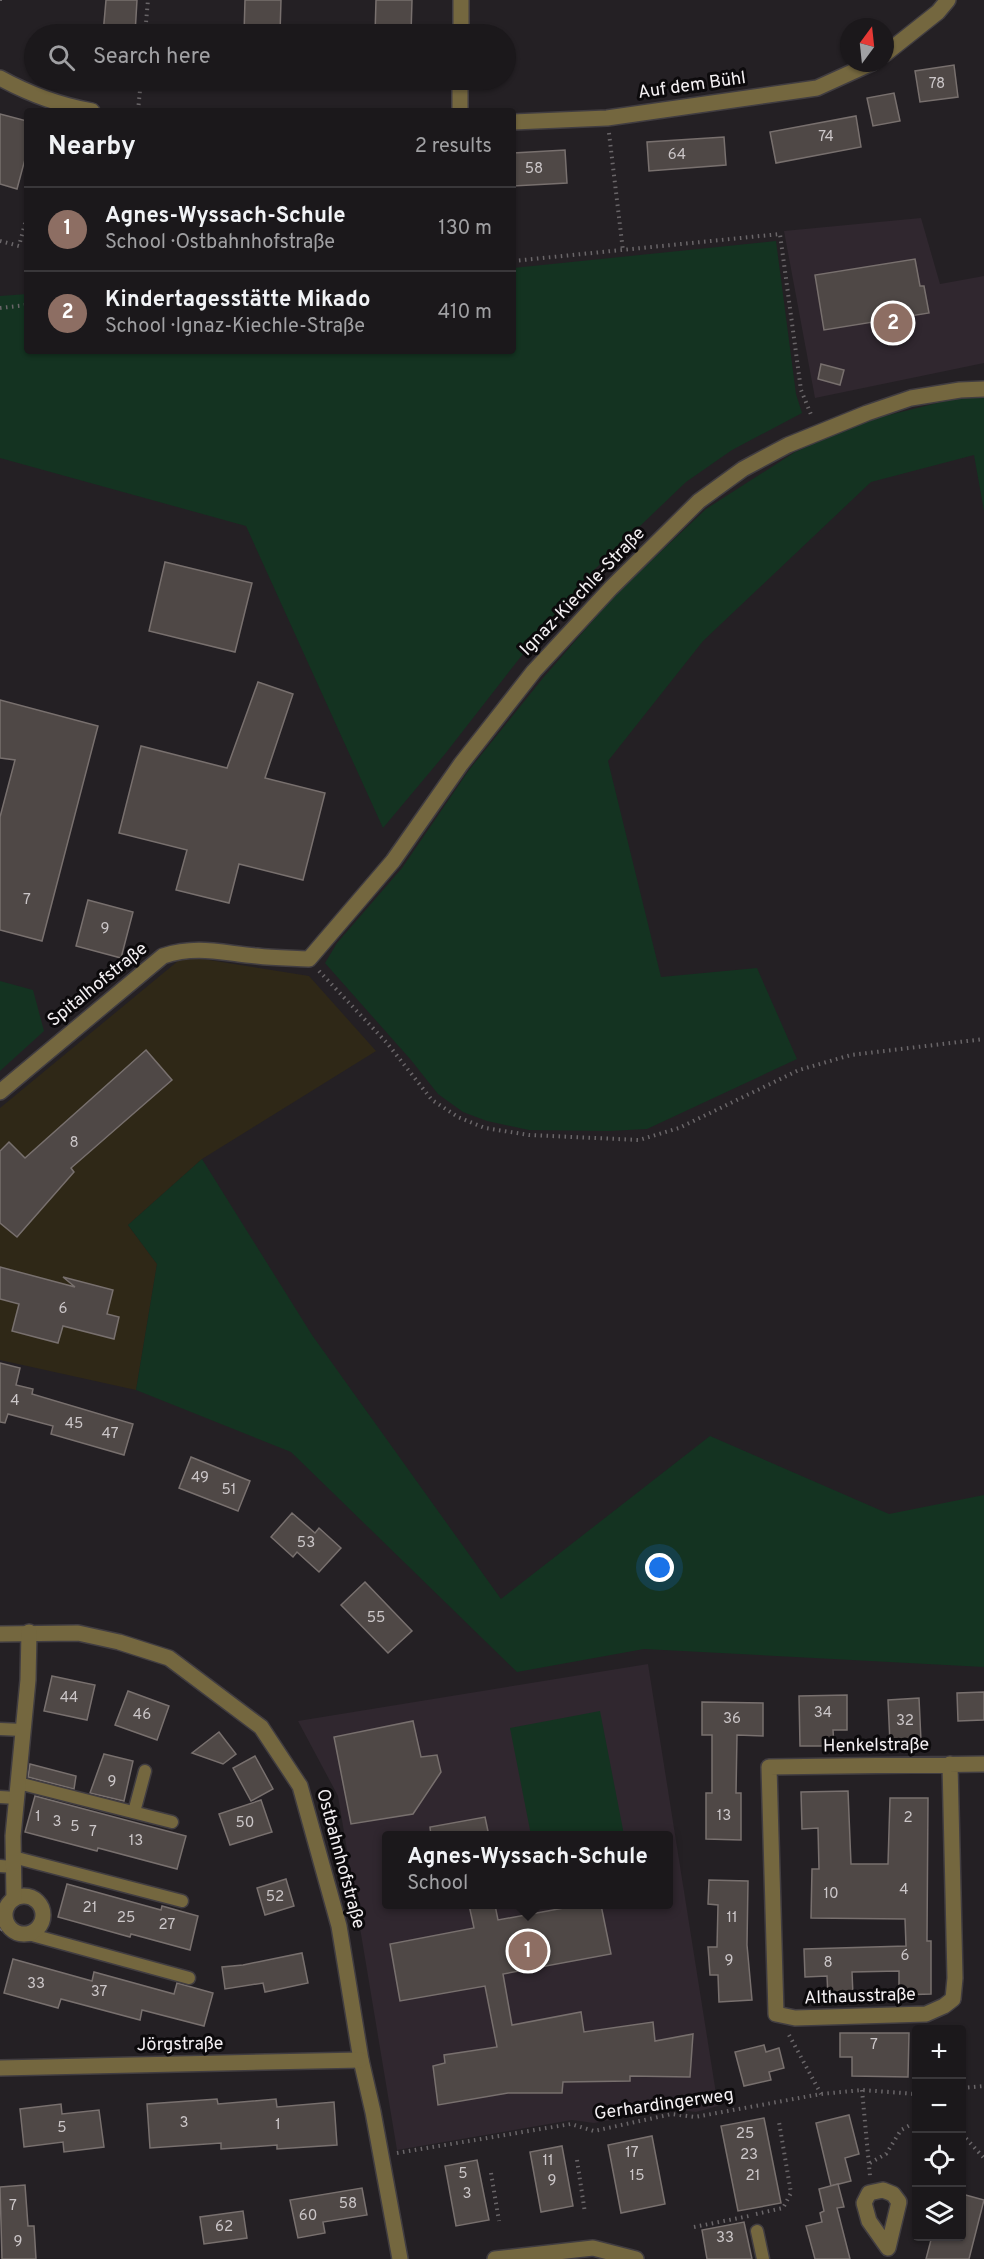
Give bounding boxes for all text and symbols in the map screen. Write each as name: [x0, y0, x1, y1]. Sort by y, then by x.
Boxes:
north arrow: [840, 18, 894, 72]
search box: [24, 24, 516, 90]
icon: search: [45, 41, 78, 74]
text: Search here: [93, 44, 211, 71]
street label: Auf dem Bühl: [637, 67, 747, 105]
house number: 78: [929, 75, 945, 94]
house number: 74: [818, 128, 834, 147]
text: Nearby: [48, 131, 136, 164]
text: 2 results: [415, 134, 492, 160]
house number: 64: [668, 146, 686, 165]
house number: 58: [525, 160, 543, 179]
text: Agnes-Wyssach-Schule: [105, 203, 346, 230]
text: 1: [64, 216, 72, 242]
text: 130 m: [438, 216, 492, 242]
text: School · Ostbahnhofstraße: [105, 230, 335, 256]
text: Kindertagesstätte Mikado: [105, 287, 370, 314]
text: 2: [61, 300, 74, 326]
text: 410 m: [438, 300, 492, 326]
pin: 2: [874, 300, 912, 346]
text: School · Ignaz-Kiechle-Straße: [105, 314, 365, 340]
street label: Ignaz-Kiechle-Straße: [516, 523, 650, 661]
house number: 7: [23, 891, 31, 910]
house number: 9: [101, 920, 109, 939]
street label: Spitalhofstraße: [43, 938, 153, 1032]
house number: 8: [69, 1134, 79, 1153]
house number: 6: [59, 1300, 68, 1319]
house number: 4: [10, 1392, 20, 1411]
house number: 45: [65, 1415, 83, 1434]
house number: 47: [102, 1425, 119, 1444]
house number: 49: [191, 1469, 209, 1488]
house number: 51: [222, 1481, 236, 1500]
house number: 53: [297, 1534, 315, 1553]
your location: [645, 1553, 674, 1582]
house number: 55: [367, 1609, 385, 1628]
house number: 44: [60, 1689, 78, 1708]
house number: 34: [814, 1704, 832, 1723]
house number: 46: [133, 1706, 151, 1725]
house number: 36: [723, 1710, 741, 1729]
house number: 32: [896, 1712, 914, 1731]
street label: Henkelstraße: [823, 1734, 929, 1758]
house number: 9: [108, 1773, 116, 1792]
street label: Ostbahnhofstraße: [310, 1787, 370, 1931]
house number: 13: [717, 1807, 731, 1826]
house number: 1: [35, 1808, 41, 1827]
house number: 2: [903, 1809, 913, 1828]
house number: 3: [52, 1813, 62, 1832]
house number: 50: [236, 1814, 254, 1833]
house number: 5: [70, 1818, 80, 1837]
house number: 7: [89, 1823, 97, 1842]
popup: [382, 1831, 673, 1909]
house number: 13: [129, 1832, 143, 1851]
text: Agnes-Wyssach-Schule: [407, 1844, 648, 1871]
text: School: [407, 1871, 468, 1897]
house number: 4: [899, 1881, 909, 1900]
house number: 10: [823, 1885, 839, 1904]
house number: 52: [266, 1888, 284, 1907]
house number: 21: [83, 1899, 97, 1918]
house number: 25: [117, 1909, 135, 1928]
house number: 11: [726, 1909, 738, 1928]
house number: 27: [159, 1916, 176, 1935]
pin: 1: [508, 1928, 548, 1974]
house number: 6: [901, 1947, 910, 1966]
house number: 9: [725, 1952, 733, 1971]
house number: 8: [823, 1954, 833, 1973]
house number: 33: [27, 1975, 45, 1994]
house number: 37: [91, 1983, 108, 2002]
street label: Althausstraße: [804, 1984, 916, 2010]
map controls: [912, 2025, 966, 2241]
button: +: [912, 2025, 966, 2079]
street label: Jörgstraße: [136, 2033, 224, 2057]
house number: 7: [870, 2036, 878, 2055]
button: −: [912, 2079, 966, 2133]
street label: Gerhardingerweg: [593, 2084, 735, 2126]
house number: 3: [179, 2114, 189, 2133]
house number: 1: [275, 2116, 281, 2135]
house number: 5: [57, 2119, 67, 2138]
house number: 25: [736, 2125, 754, 2144]
button: locate: [912, 2133, 966, 2187]
house number: 17: [625, 2144, 639, 2163]
house number: 23: [740, 2146, 758, 2165]
house number: 11: [542, 2152, 554, 2171]
house number: 5: [458, 2165, 468, 2184]
house number: 15: [630, 2167, 644, 2186]
house number: 21: [746, 2167, 760, 2186]
house number: 9: [548, 2172, 556, 2191]
house number: 3: [462, 2185, 472, 2204]
button: layers: [912, 2187, 966, 2241]
house number: 58: [339, 2195, 357, 2214]
house number: 7: [9, 2197, 17, 2216]
house number: 60: [299, 2207, 317, 2226]
house number: 62: [215, 2218, 233, 2237]
house number: 33: [716, 2229, 734, 2248]
house number: 9: [14, 2233, 22, 2252]

